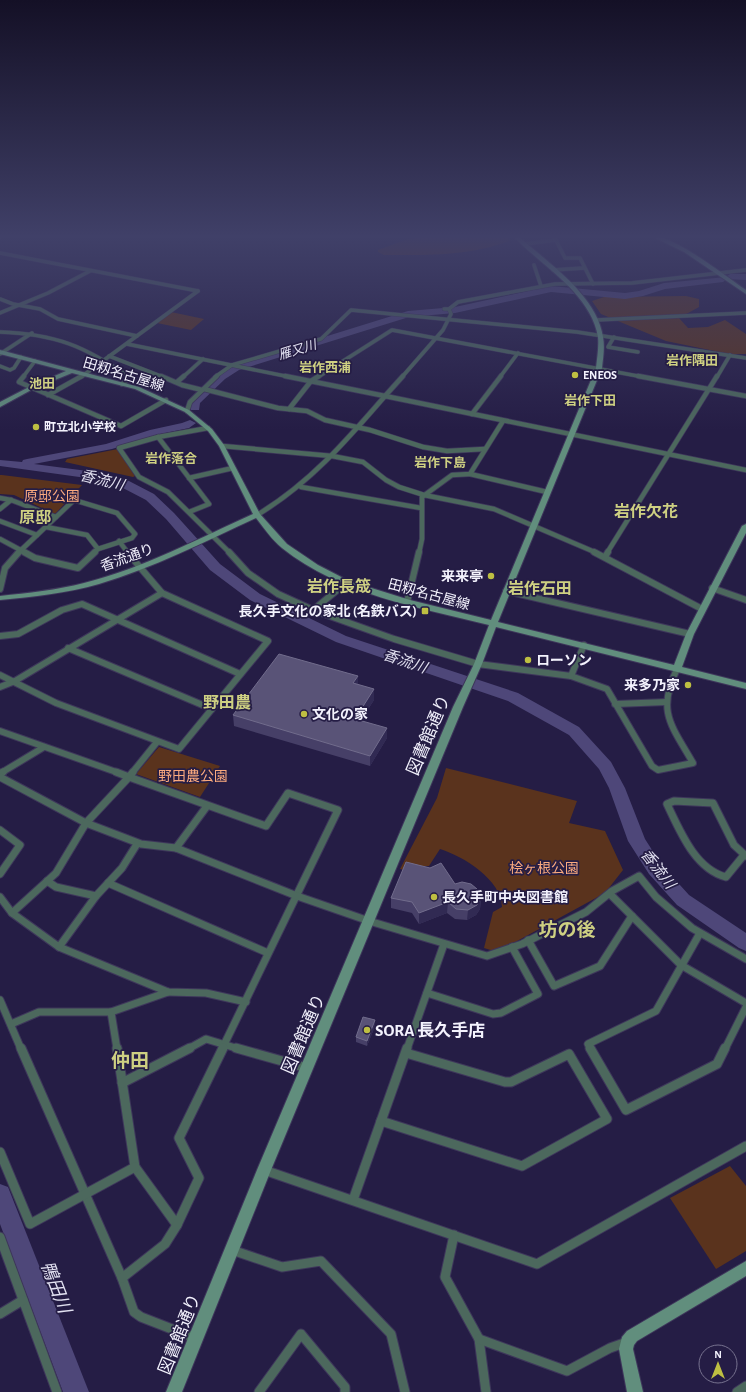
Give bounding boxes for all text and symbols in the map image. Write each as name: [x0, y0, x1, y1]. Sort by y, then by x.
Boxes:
water label: 雁又川: [277, 337, 320, 362]
district label: 岩作隅田: [666, 353, 718, 368]
street label: 田籾名古屋線: [81, 355, 166, 394]
district label: 岩作西浦: [299, 360, 351, 375]
place label: ENEOS: [583, 369, 617, 381]
marker: ENEOS: [570, 370, 580, 380]
district label: 池田: [29, 377, 55, 391]
district label: 岩作下田: [564, 394, 616, 408]
place label: 町立北小学校: [44, 420, 116, 433]
marker: 町立北小学校: [31, 422, 41, 432]
district label: 岩作落合: [145, 452, 197, 466]
district label: 岩作下島: [414, 456, 466, 470]
water label: 香流川: [78, 467, 128, 494]
park label: 原邸公園: [24, 489, 80, 504]
district label: 岩作欠花: [614, 503, 678, 520]
district label: 原邸: [19, 509, 51, 526]
street label: 香流通り: [98, 541, 156, 574]
place label: 来来亭: [441, 569, 483, 584]
marker: 来来亭: [486, 571, 496, 581]
street label: 田籾名古屋線: [386, 576, 471, 613]
district label: 岩作長筬: [307, 578, 371, 595]
district label: 岩作石田: [508, 580, 572, 597]
place label: 長久手文化の家北 (名鉄バス): [239, 603, 417, 619]
marker: 長久手文化の家北 (名鉄バス): [420, 606, 430, 616]
water label: 香流川: [381, 646, 431, 677]
place label: ローソン: [536, 654, 592, 668]
marker: ローソン: [523, 655, 533, 665]
place label: 来多乃家: [624, 677, 680, 693]
marker: 来多乃家: [683, 680, 693, 690]
street label: 図書館通り: [403, 692, 453, 778]
district label: 野田農: [203, 694, 251, 711]
place label: 文化の家: [312, 707, 368, 722]
marker: 文化の家: [299, 709, 309, 719]
park label: 野田農公園: [158, 769, 228, 784]
water label: 香流川: [638, 846, 679, 893]
park label: 桧ヶ根公園: [509, 860, 579, 876]
place label: 長久手町中央図書館: [442, 890, 568, 905]
marker: 長久手町中央図書館: [429, 892, 439, 902]
district label: 坊の後: [538, 920, 596, 940]
street label: 図書館通り: [278, 991, 328, 1077]
place label: SORA 長久手店: [375, 1021, 485, 1039]
marker: SORA 長久手店: [362, 1025, 372, 1035]
district label: 仲田: [111, 1050, 149, 1071]
water label: 鴨田川: [37, 1258, 76, 1318]
street label: 図書館通り: [155, 1291, 203, 1377]
north arrow: [698, 1344, 738, 1384]
text: N: [714, 1349, 722, 1360]

